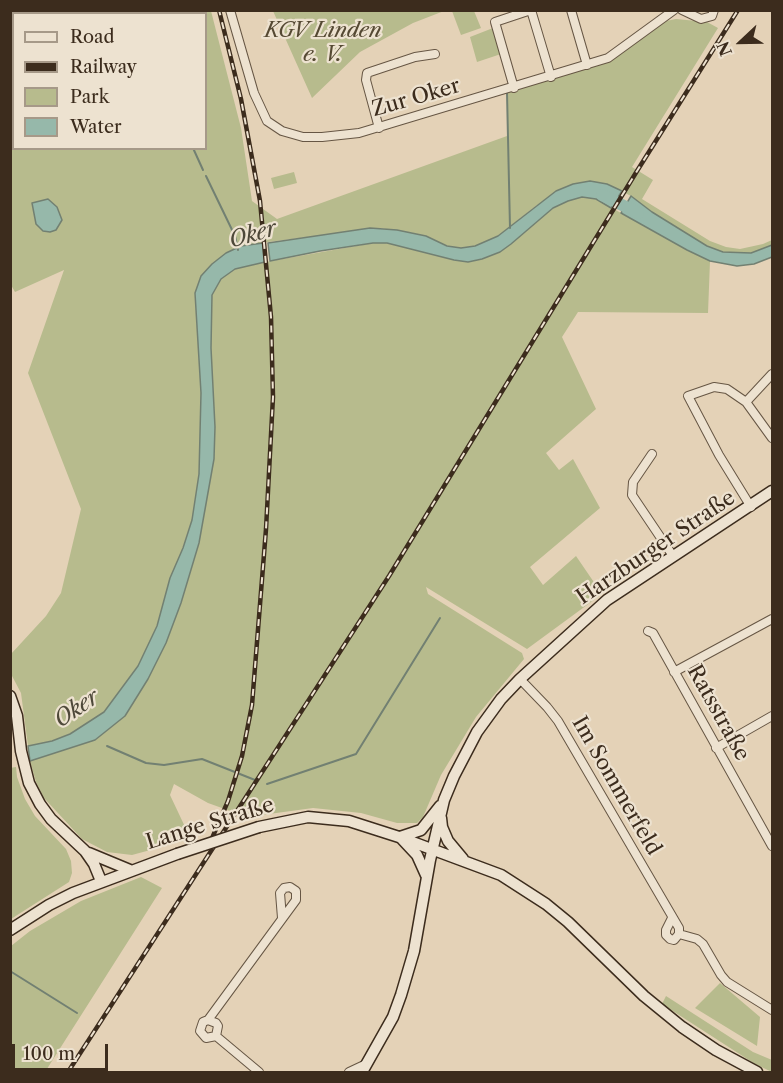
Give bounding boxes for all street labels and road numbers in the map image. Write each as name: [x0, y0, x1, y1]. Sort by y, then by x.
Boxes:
street label: Zur Oker: [369, 73, 463, 123]
street label: Harzburger Straße: [572, 485, 740, 611]
street label: Ratsstraße: [681, 661, 755, 765]
street label: Im Sommerfeld: [566, 712, 666, 860]
street label: Lange Straße: [143, 793, 277, 855]

